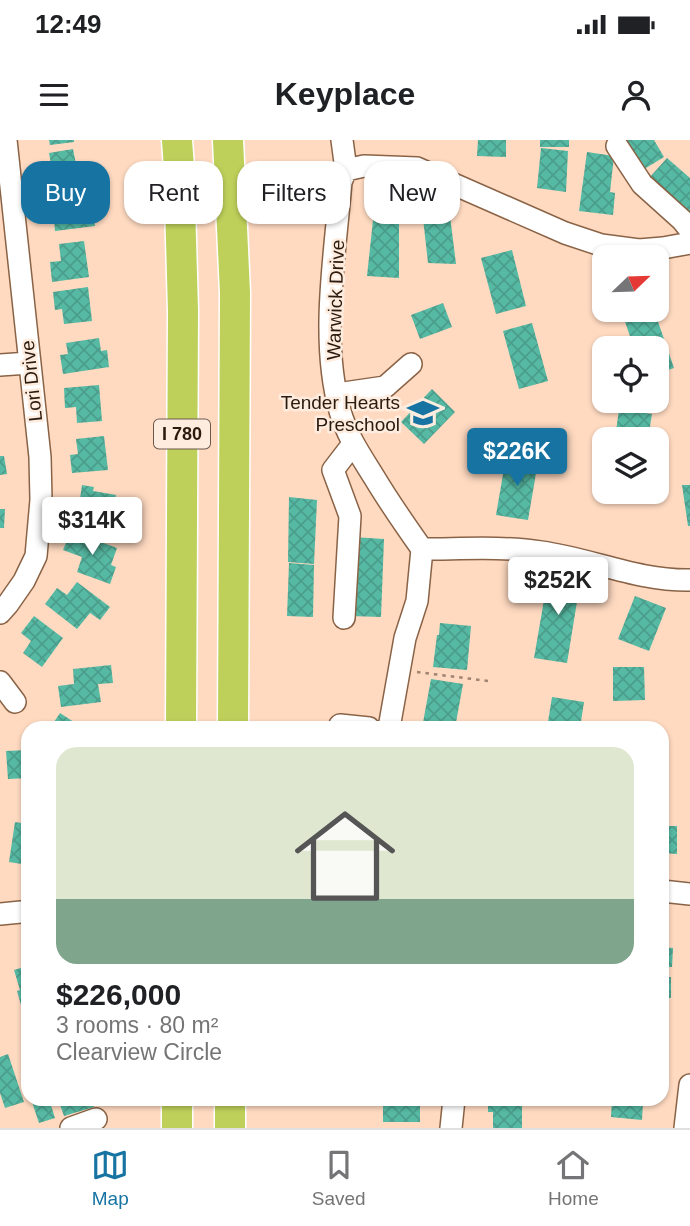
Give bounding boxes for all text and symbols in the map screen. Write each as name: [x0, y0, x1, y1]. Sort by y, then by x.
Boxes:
text: 12:49: [35, 9, 102, 39]
icon: menu: [35, 76, 73, 114]
text: Keyplace: [275, 76, 415, 112]
icon: person: [617, 76, 655, 114]
chip: Buy: [21, 161, 110, 224]
chip: Rent: [124, 161, 223, 224]
chip: Filters: [237, 161, 350, 224]
chip: New: [364, 161, 460, 224]
street label: Warwick Drive: [323, 239, 348, 361]
north arrow: [592, 245, 668, 322]
map controls: [592, 245, 669, 504]
button: locate: [592, 336, 669, 413]
street label: Lori Drive: [17, 339, 46, 422]
place label: Tender Hearts Preschool: [281, 392, 400, 435]
school or university icon: Tender Hearts Preschool: [406, 396, 440, 430]
road number: I 780: [154, 420, 210, 448]
button: layers: [592, 427, 669, 504]
pin: $226K: [468, 428, 566, 488]
text: $226K: [483, 438, 551, 464]
pin: $314K: [43, 498, 141, 557]
text: $314K: [58, 507, 126, 533]
pin: $252K: [509, 558, 607, 617]
text: $252K: [524, 567, 592, 593]
icon: home: [282, 793, 408, 919]
text: $226,000: [56, 978, 181, 1011]
text: 3 rooms · 80 m²: [56, 1012, 218, 1038]
text: Clearview Circle: [56, 1039, 222, 1065]
tab: Map: [91, 1146, 129, 1210]
tab: Saved: [312, 1146, 366, 1210]
tab: Home: [548, 1146, 599, 1210]

